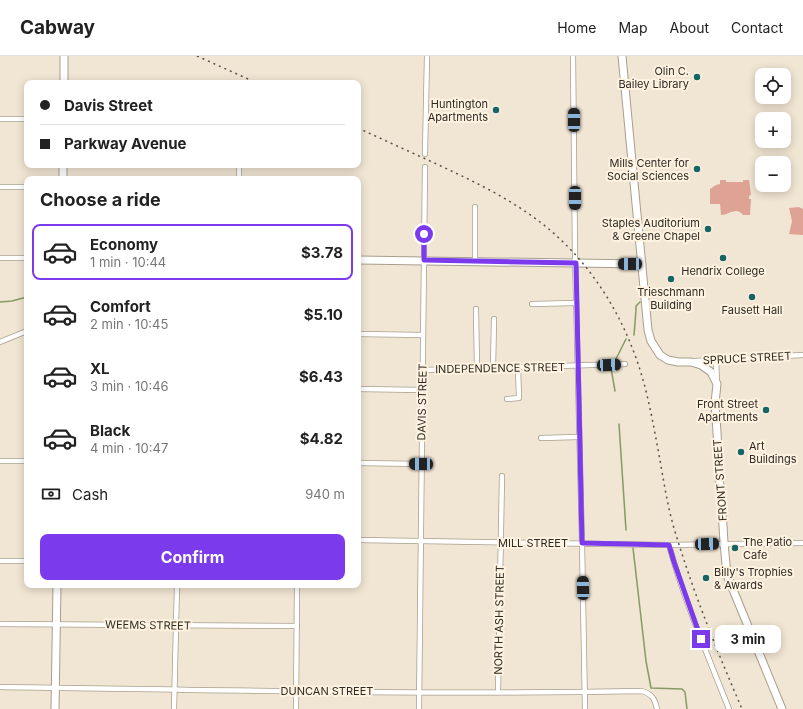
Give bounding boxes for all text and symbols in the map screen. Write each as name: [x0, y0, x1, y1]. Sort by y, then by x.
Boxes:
text: Cabway: [20, 16, 95, 39]
text: Home: [557, 19, 596, 36]
text: Map: [618, 19, 648, 36]
text: About: [670, 19, 709, 36]
text: Contact: [731, 19, 783, 36]
place label: Olin C. Bailey Library: [618, 64, 689, 91]
map controls: [755, 68, 791, 192]
button: locate: [755, 68, 791, 104]
marker: Olin C. Bailey Library: [692, 72, 702, 82]
text: Davis Street: [64, 96, 153, 115]
place label: Huntington Apartments: [428, 97, 488, 124]
marker: Huntington Apartments: [491, 105, 501, 115]
car: [568, 108, 580, 132]
button: +: [755, 112, 791, 148]
text: Parkway Avenue: [64, 134, 186, 153]
place label: Mills Center for Social Sciences: [607, 156, 689, 183]
button: −: [755, 156, 791, 192]
marker: Mills Center for Social Sciences: [692, 164, 702, 174]
car: [569, 186, 581, 210]
text: Choose a ride: [40, 189, 161, 210]
place label: Staples Auditorium & Greene Chapel: [602, 216, 700, 243]
marker: Staples Auditorium & Greene Chapel: [703, 224, 713, 234]
route start: [415, 225, 433, 243]
icon: car: [42, 234, 78, 270]
text: Economy: [90, 235, 158, 254]
text: $3.78: [301, 243, 343, 262]
marker: Hendrix College: [718, 253, 728, 263]
text: 1 min · 10:44: [90, 254, 166, 270]
car: [618, 258, 642, 270]
place label: Hendrix College: [681, 264, 765, 278]
marker: Trieschmann Building: [666, 274, 676, 284]
place label: Trieschmann Building: [637, 285, 705, 312]
marker: Fausett Hall: [747, 292, 757, 302]
icon: car: [42, 296, 78, 332]
text: Comfort: [90, 297, 151, 316]
place label: Fausett Hall: [722, 303, 782, 317]
text: $5.10: [304, 305, 343, 324]
text: 2 min · 10:45: [90, 316, 168, 332]
street label: SPRUCE STREET: [702, 349, 792, 367]
icon: car: [42, 358, 78, 394]
car: [597, 358, 621, 372]
text: XL: [90, 359, 110, 378]
street label: INDEPENDENCE STREET: [435, 360, 565, 376]
street label: DAVIS STREET: [414, 364, 430, 440]
text: $6.43: [299, 367, 343, 386]
text: 3 min · 10:46: [90, 378, 169, 394]
place label: Front Street Apartments: [697, 397, 758, 424]
marker: Front Street Apartments: [761, 405, 771, 415]
icon: car: [42, 420, 78, 456]
text: Black: [90, 421, 130, 440]
text: $4.82: [300, 429, 343, 448]
street label: FRONT STREET: [710, 439, 730, 521]
place label: Art Buildings: [749, 439, 797, 466]
text: 4 min · 10:47: [90, 440, 168, 456]
marker: Art Buildings: [736, 447, 746, 457]
car: [409, 458, 433, 470]
icon: cash: [40, 483, 62, 505]
text: Cash: [72, 485, 108, 504]
text: 940 m: [305, 486, 345, 502]
button: Confirm: [40, 534, 345, 580]
place label: The Patio Cafe: [743, 535, 793, 562]
street label: MILL STREET: [498, 536, 568, 550]
car: [695, 538, 719, 550]
marker: The Patio Cafe: [730, 543, 740, 553]
street label: NORTH ASH STREET: [491, 565, 507, 675]
place label: Billy's Trophies & Awards: [714, 565, 793, 592]
marker: Billy's Trophies & Awards: [701, 573, 711, 583]
car: [577, 576, 589, 600]
street label: WEEMS STREET: [105, 617, 191, 633]
callout: 3 min: [715, 625, 781, 653]
route end: [692, 630, 710, 648]
text: 3 min: [731, 631, 765, 647]
street label: DUNCAN STREET: [281, 684, 373, 698]

